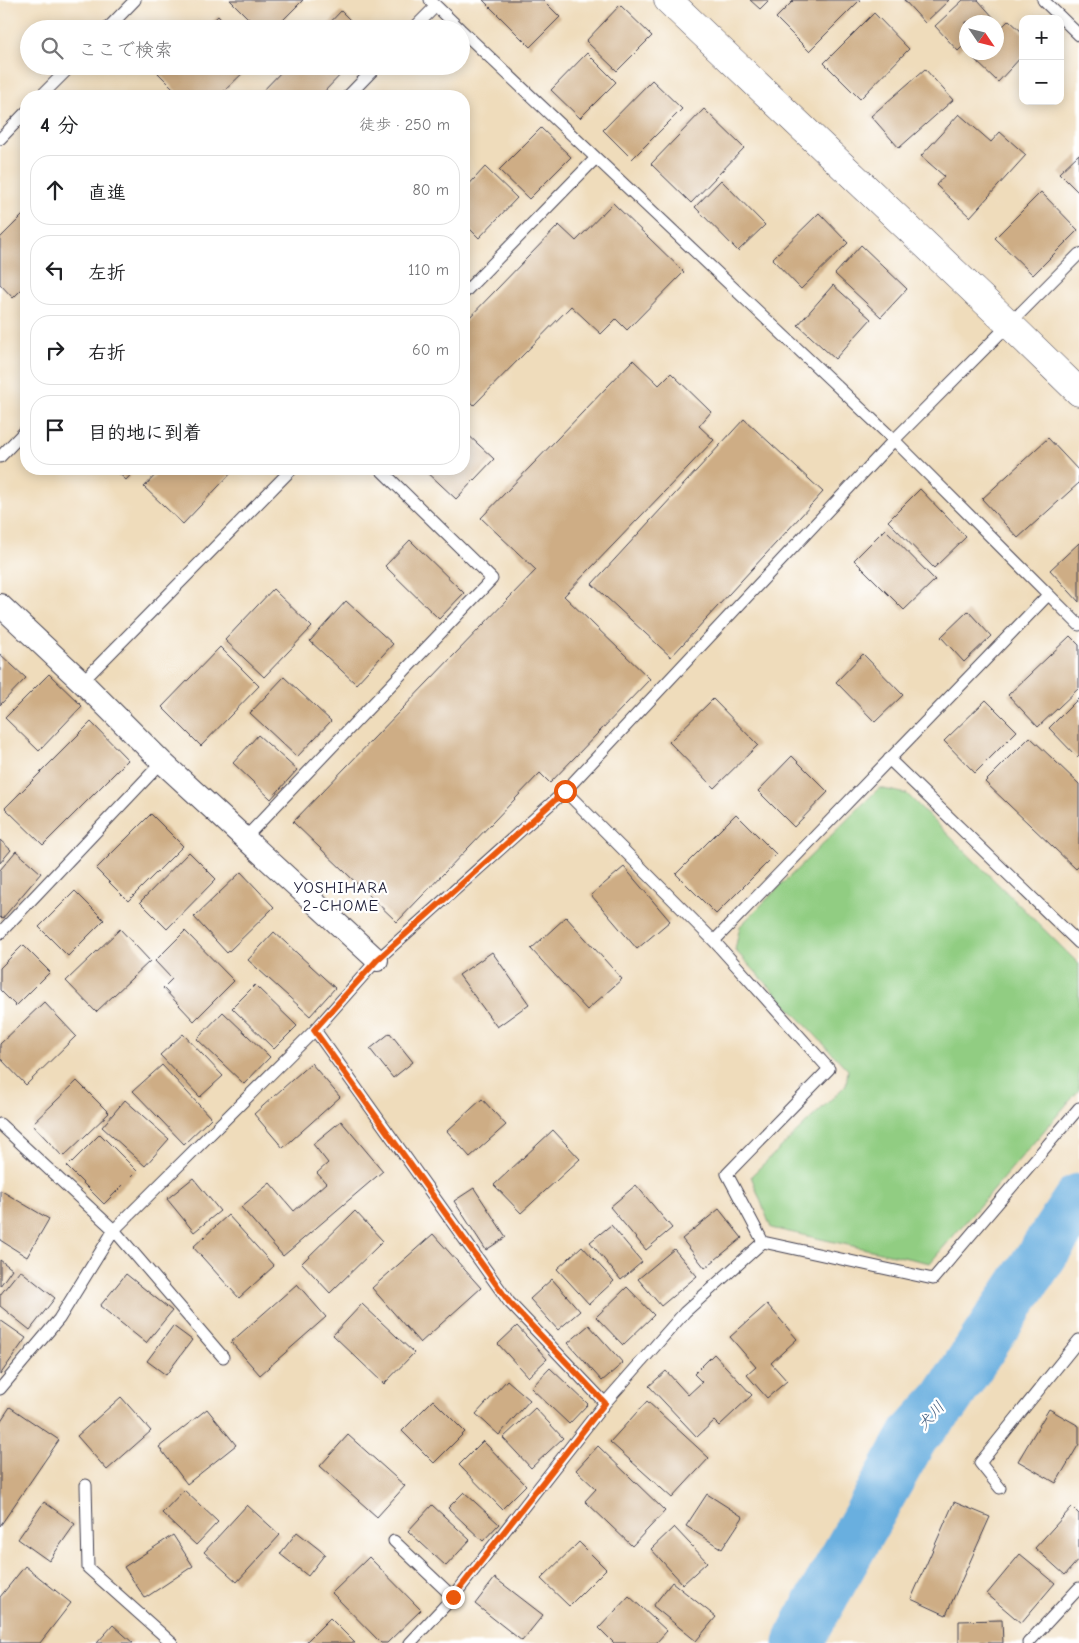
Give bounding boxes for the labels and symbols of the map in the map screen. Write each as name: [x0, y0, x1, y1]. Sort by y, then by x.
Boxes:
north arrow: [959, 15, 1004, 60]
route start: [554, 780, 577, 803]
district label: YOSHIHARA 2-CHOME: [294, 879, 388, 915]
water label: 犬川: [914, 1398, 948, 1434]
route end: [442, 1586, 465, 1609]

